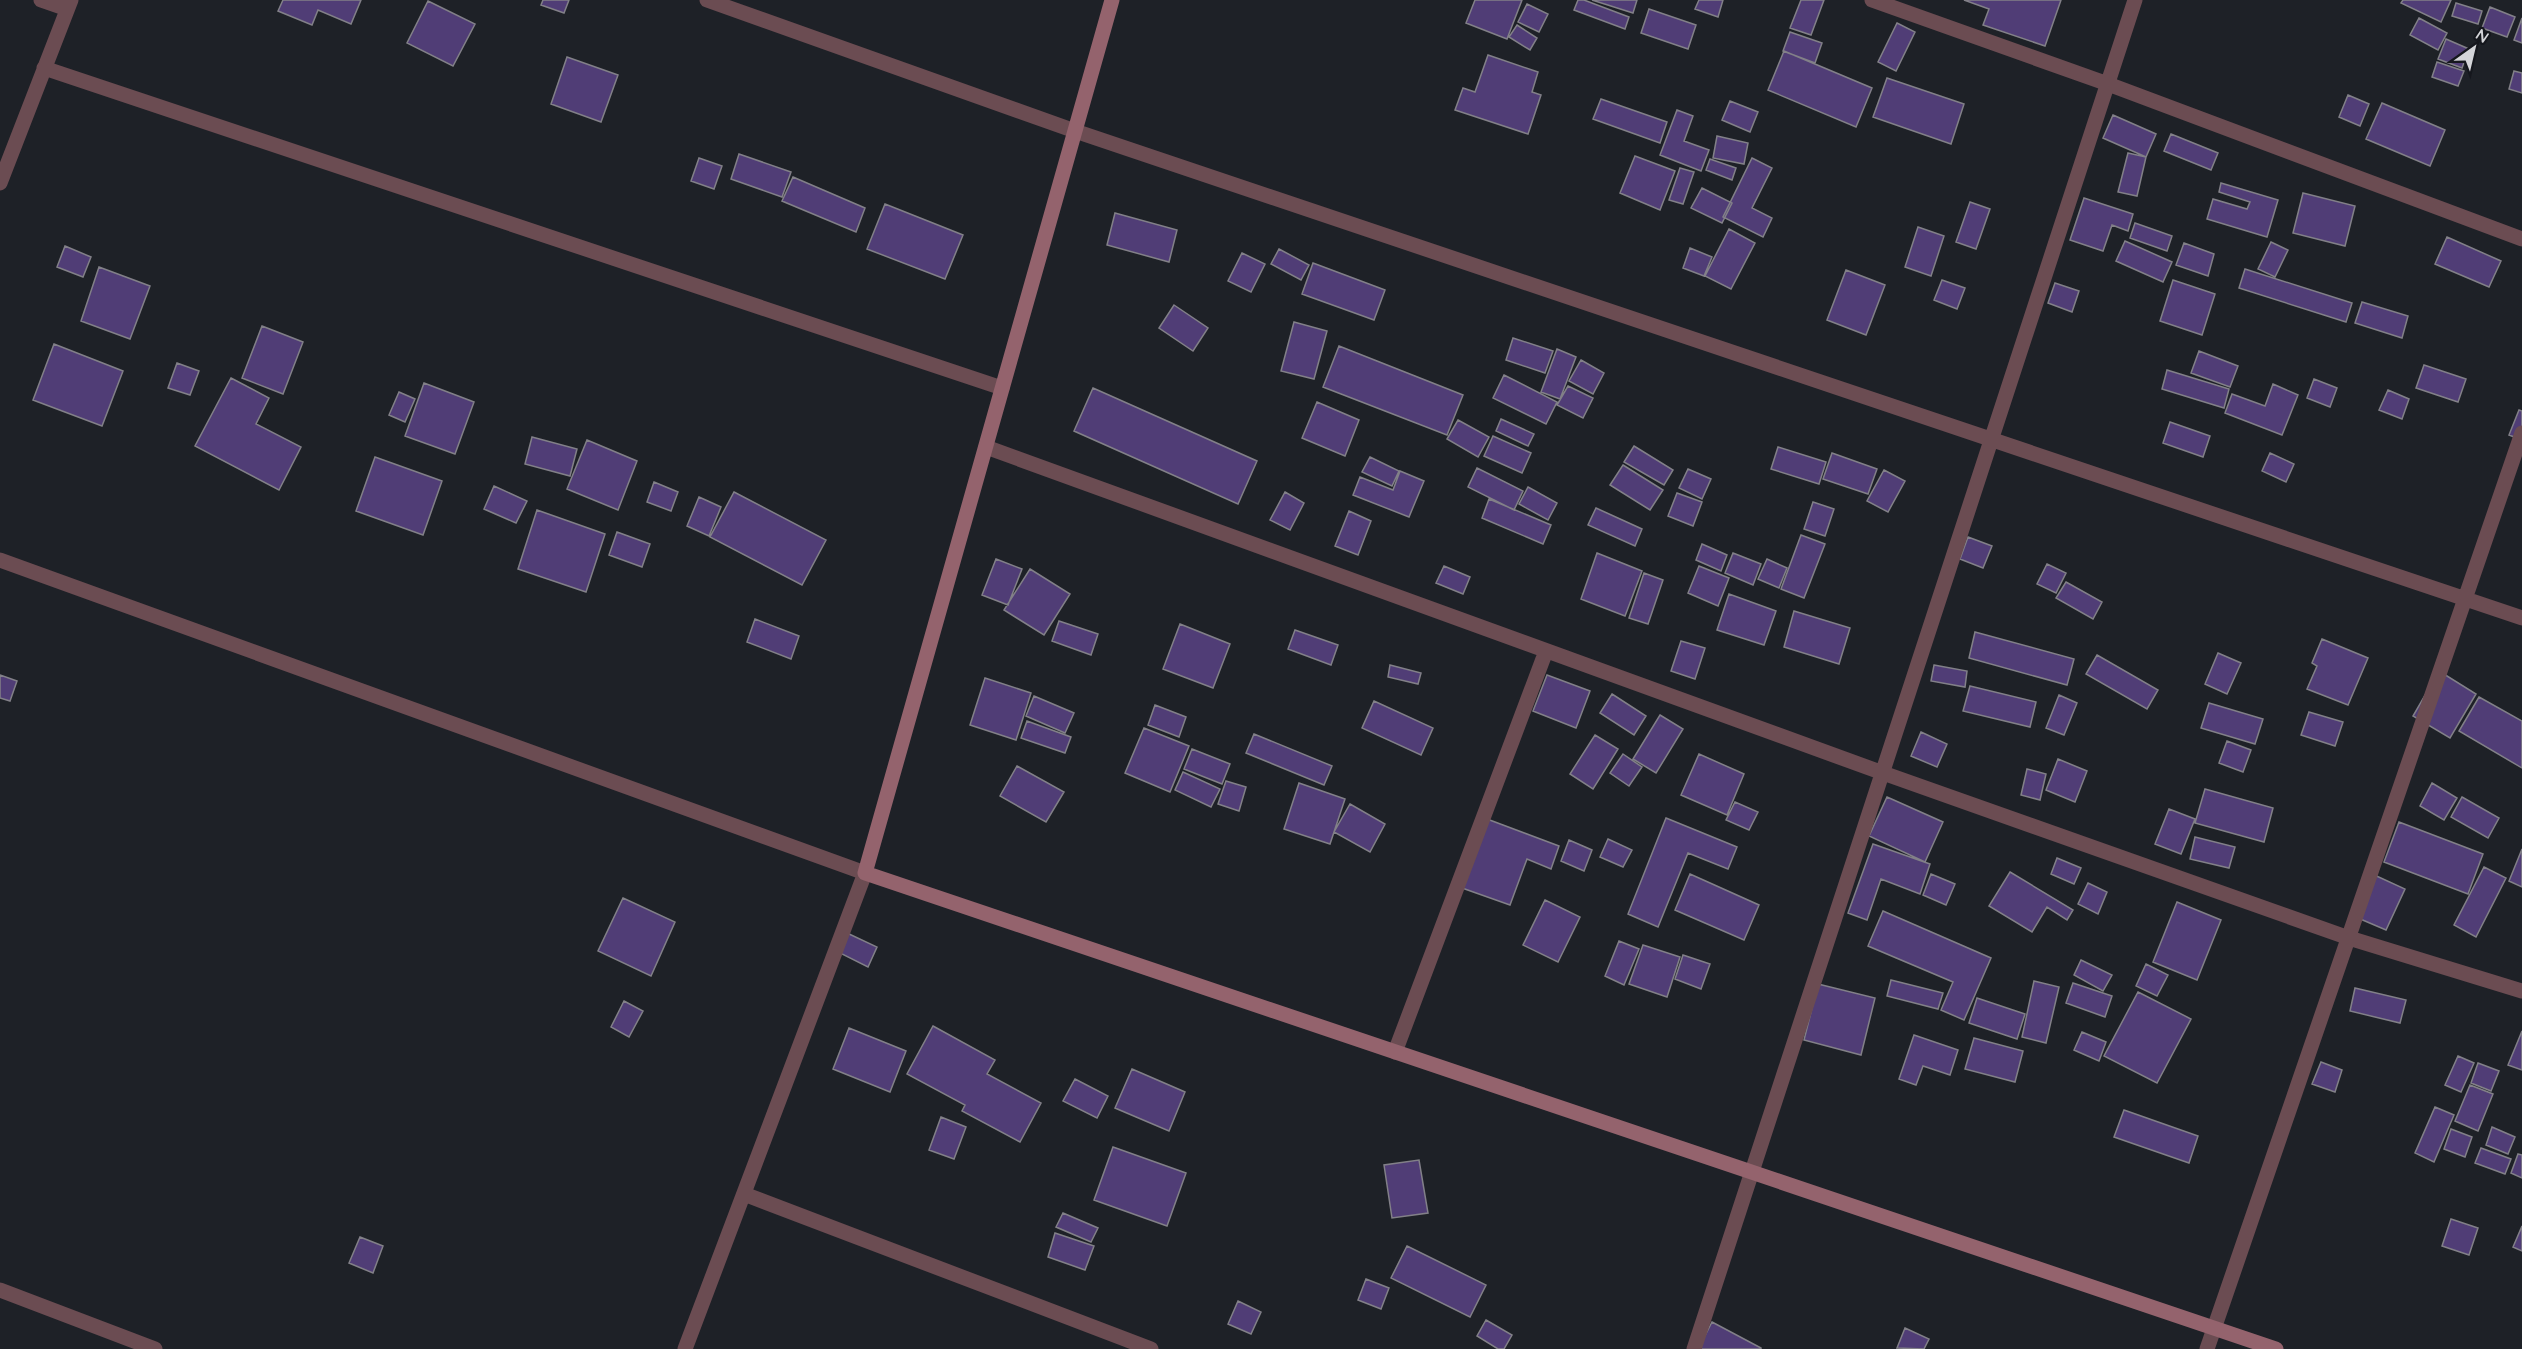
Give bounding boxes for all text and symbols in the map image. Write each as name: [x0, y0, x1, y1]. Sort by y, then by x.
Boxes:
north arrow: [2444, 18, 2504, 78]
text: N: [2472, 24, 2493, 47]

